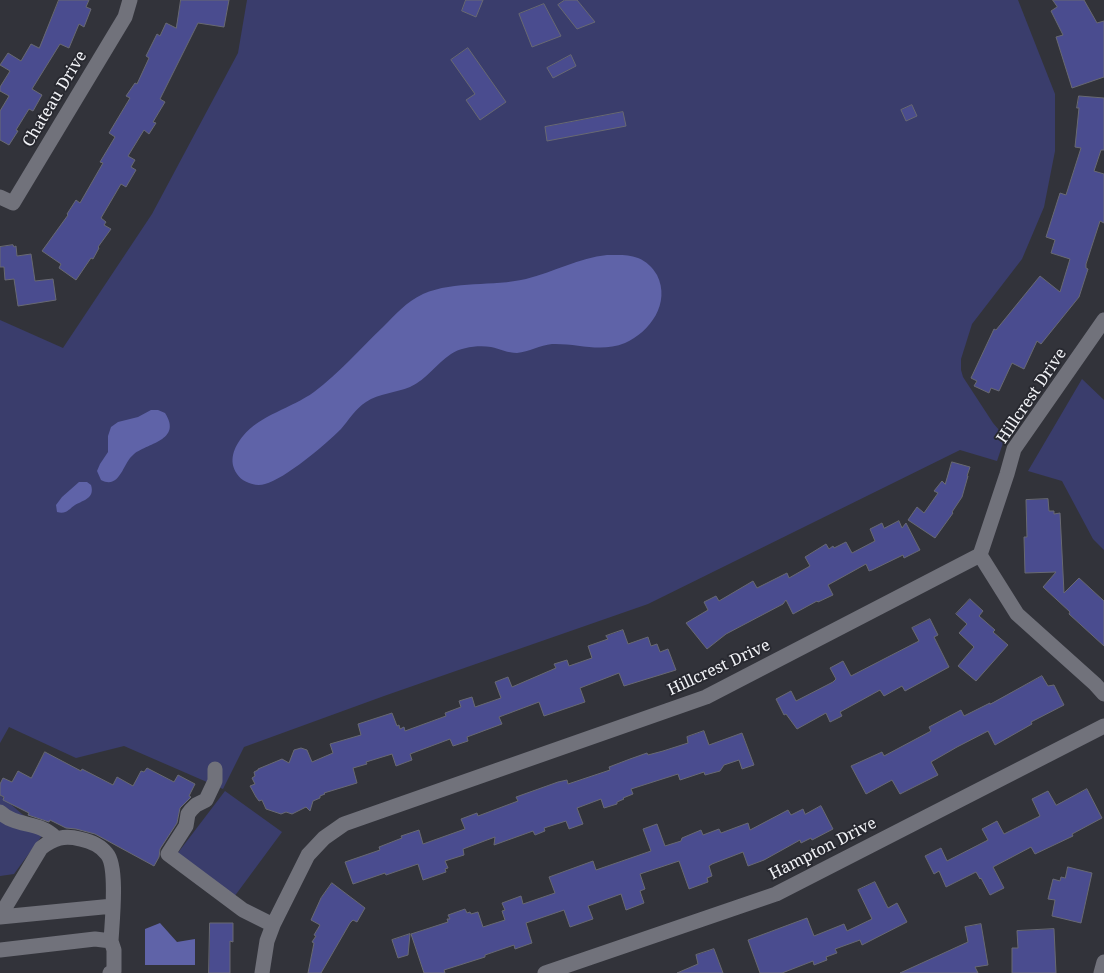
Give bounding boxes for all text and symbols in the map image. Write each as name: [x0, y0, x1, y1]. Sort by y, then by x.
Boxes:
street label: Chateau Drive: [19, 48, 91, 150]
street label: Hillcrest Drive: [993, 345, 1071, 447]
street label: Hillcrest Drive: [665, 636, 773, 700]
street label: Hampton Drive: [766, 814, 880, 884]

